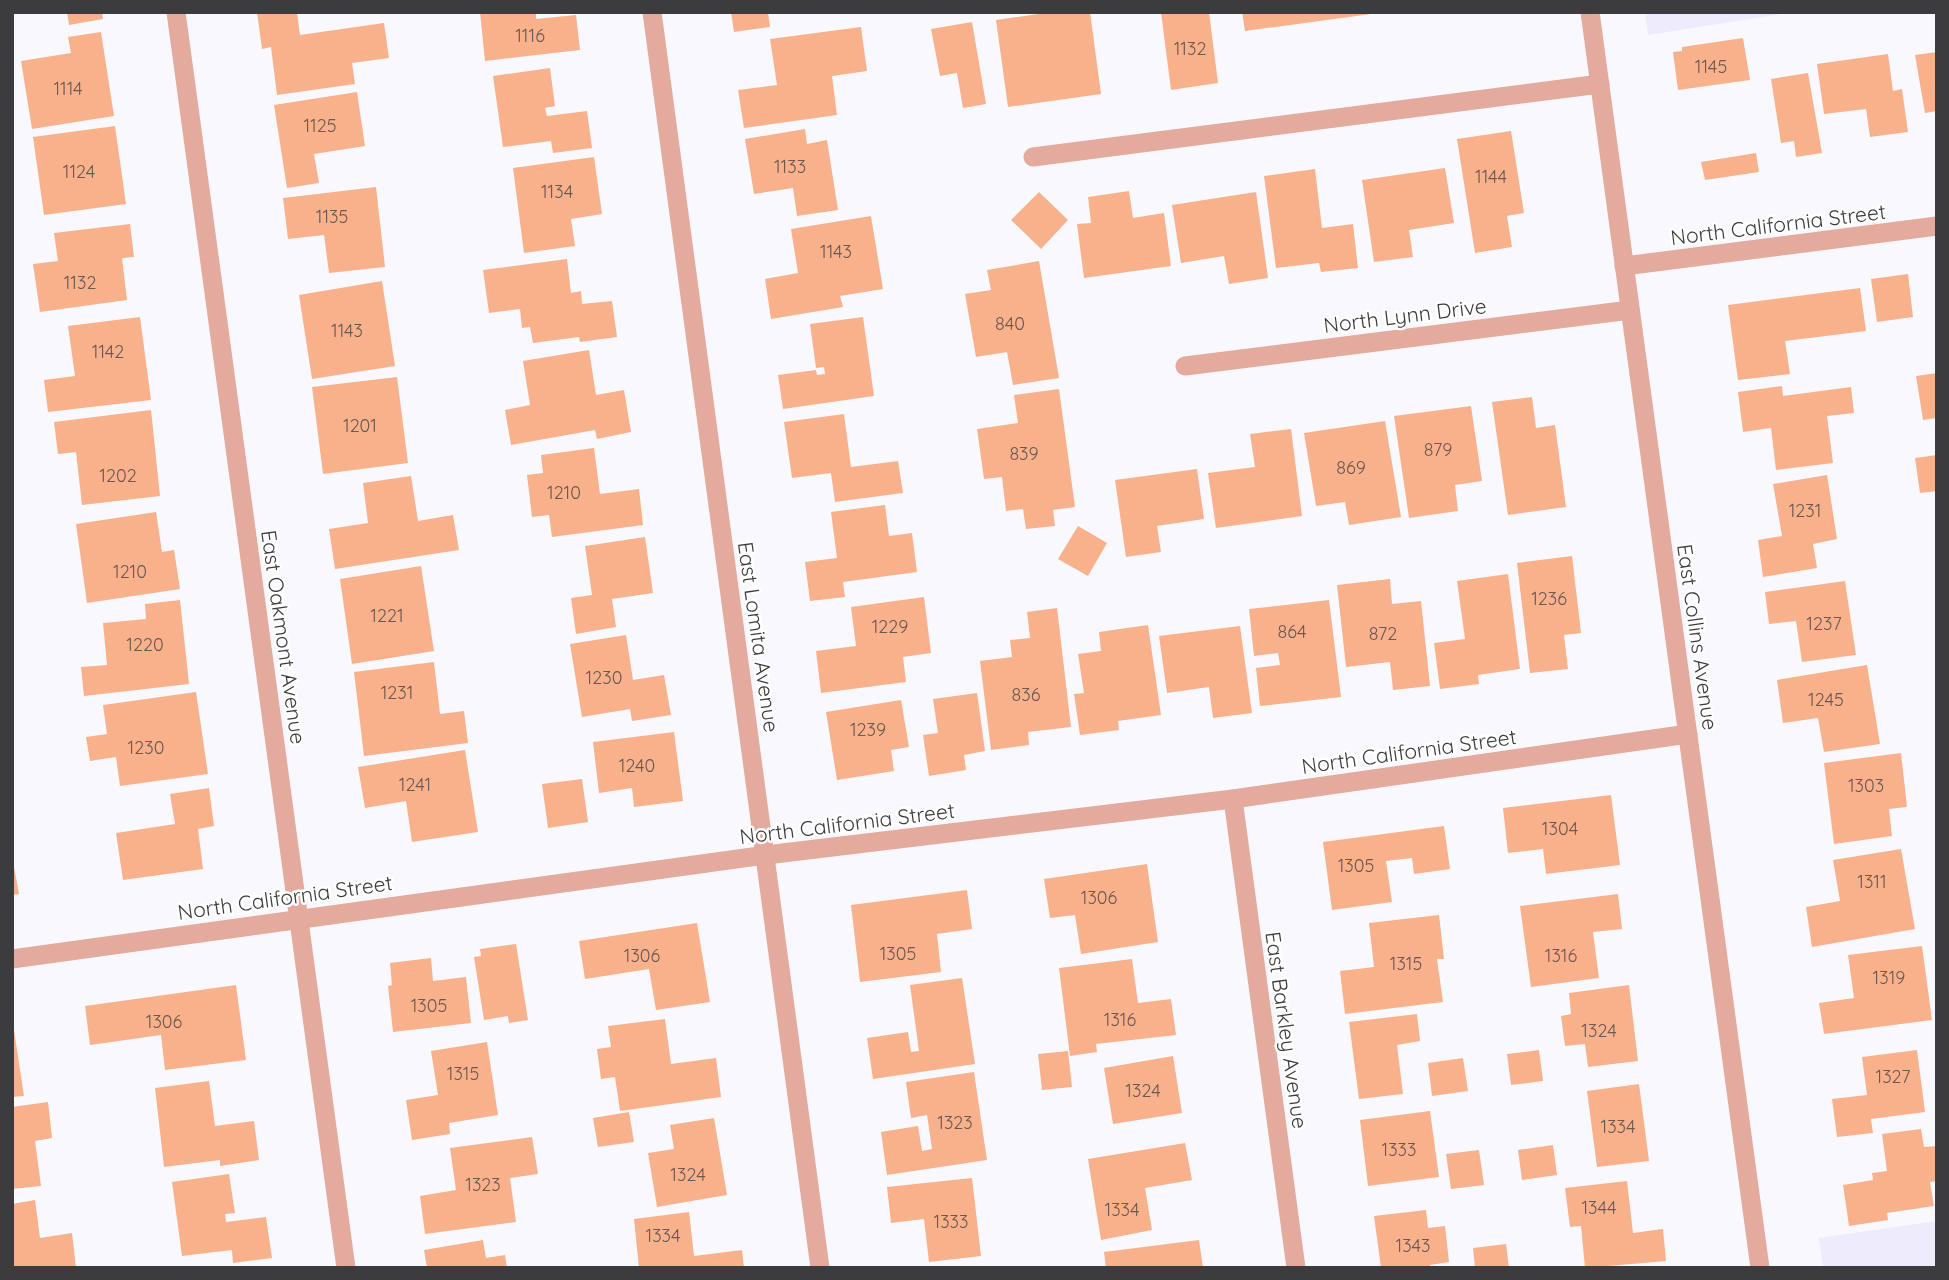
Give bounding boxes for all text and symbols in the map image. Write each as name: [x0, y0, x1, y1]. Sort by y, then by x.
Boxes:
house number: 1116: [515, 24, 545, 47]
house number: 1132: [1174, 37, 1206, 60]
house number: 1145: [1695, 55, 1727, 78]
house number: 1114: [53, 77, 83, 100]
house number: 1125: [303, 114, 337, 137]
house number: 1133: [774, 155, 806, 178]
house number: 1124: [63, 160, 95, 183]
house number: 1144: [1475, 165, 1507, 188]
house number: 1134: [541, 180, 573, 203]
street label: North California Street: [1669, 198, 1887, 250]
house number: 1135: [316, 205, 348, 228]
house number: 1143: [820, 240, 852, 263]
house number: 1132: [64, 271, 96, 294]
street label: North Lynn Drive: [1322, 292, 1488, 338]
house number: 840: [995, 312, 1025, 335]
house number: 1143: [331, 319, 363, 342]
house number: 1142: [92, 340, 124, 363]
house number: 1201: [343, 414, 377, 437]
house number: 879: [1424, 438, 1452, 461]
house number: 839: [1009, 442, 1039, 465]
house number: 869: [1336, 456, 1366, 479]
house number: 1202: [99, 464, 137, 487]
house number: 1210: [547, 481, 581, 504]
house number: 1231: [1789, 499, 1821, 522]
street label: East Oakmont Avenue: [256, 528, 312, 746]
street label: East Lomita Avenue: [733, 540, 785, 734]
street label: East Collins Avenue: [1672, 542, 1724, 732]
house number: 1210: [113, 560, 147, 583]
house number: 1236: [1531, 587, 1567, 610]
house number: 1221: [370, 604, 404, 627]
house number: 1237: [1806, 612, 1842, 635]
house number: 1229: [872, 615, 908, 638]
house number: 864: [1277, 620, 1307, 643]
house number: 872: [1369, 622, 1397, 645]
house number: 1220: [126, 633, 164, 656]
house number: 1230: [586, 666, 622, 689]
house number: 1231: [381, 681, 413, 704]
house number: 836: [1012, 683, 1041, 706]
house number: 1245: [1808, 688, 1844, 711]
house number: 1239: [850, 718, 886, 741]
street label: North California Street: [1300, 723, 1518, 779]
house number: 1230: [128, 736, 164, 759]
house number: 1240: [619, 754, 655, 777]
house number: 1241: [399, 773, 431, 796]
house number: 1303: [1848, 774, 1884, 797]
street label: North California Street: [738, 797, 956, 849]
house number: 1304: [1542, 817, 1578, 840]
house number: 1305: [1338, 854, 1374, 877]
street label: North California Street: [176, 869, 394, 925]
house number: 1311: [1857, 870, 1887, 893]
house number: 1306: [1081, 886, 1118, 909]
street label: East Barkley Avenue: [1260, 930, 1314, 1130]
house number: 1305: [880, 942, 916, 965]
house number: 1306: [624, 944, 661, 967]
house number: 1316: [1545, 944, 1578, 967]
house number: 1315: [1390, 952, 1422, 975]
house number: 1319: [1873, 966, 1905, 989]
house number: 1305: [411, 994, 447, 1017]
house number: 1316: [1104, 1008, 1137, 1031]
house number: 1306: [146, 1010, 183, 1033]
house number: 1324: [1581, 1019, 1617, 1042]
house number: 1315: [447, 1062, 479, 1085]
house number: 1327: [1876, 1065, 1910, 1088]
house number: 1324: [1125, 1079, 1161, 1102]
house number: 1323: [937, 1111, 973, 1134]
house number: 1334: [1600, 1115, 1636, 1138]
house number: 1333: [1382, 1138, 1416, 1161]
house number: 1324: [670, 1163, 706, 1186]
house number: 1323: [465, 1173, 501, 1196]
house number: 1344: [1581, 1196, 1617, 1219]
house number: 1334: [1104, 1198, 1140, 1221]
house number: 1333: [934, 1210, 968, 1233]
house number: 1334: [645, 1224, 681, 1247]
house number: 1343: [1395, 1234, 1431, 1257]

